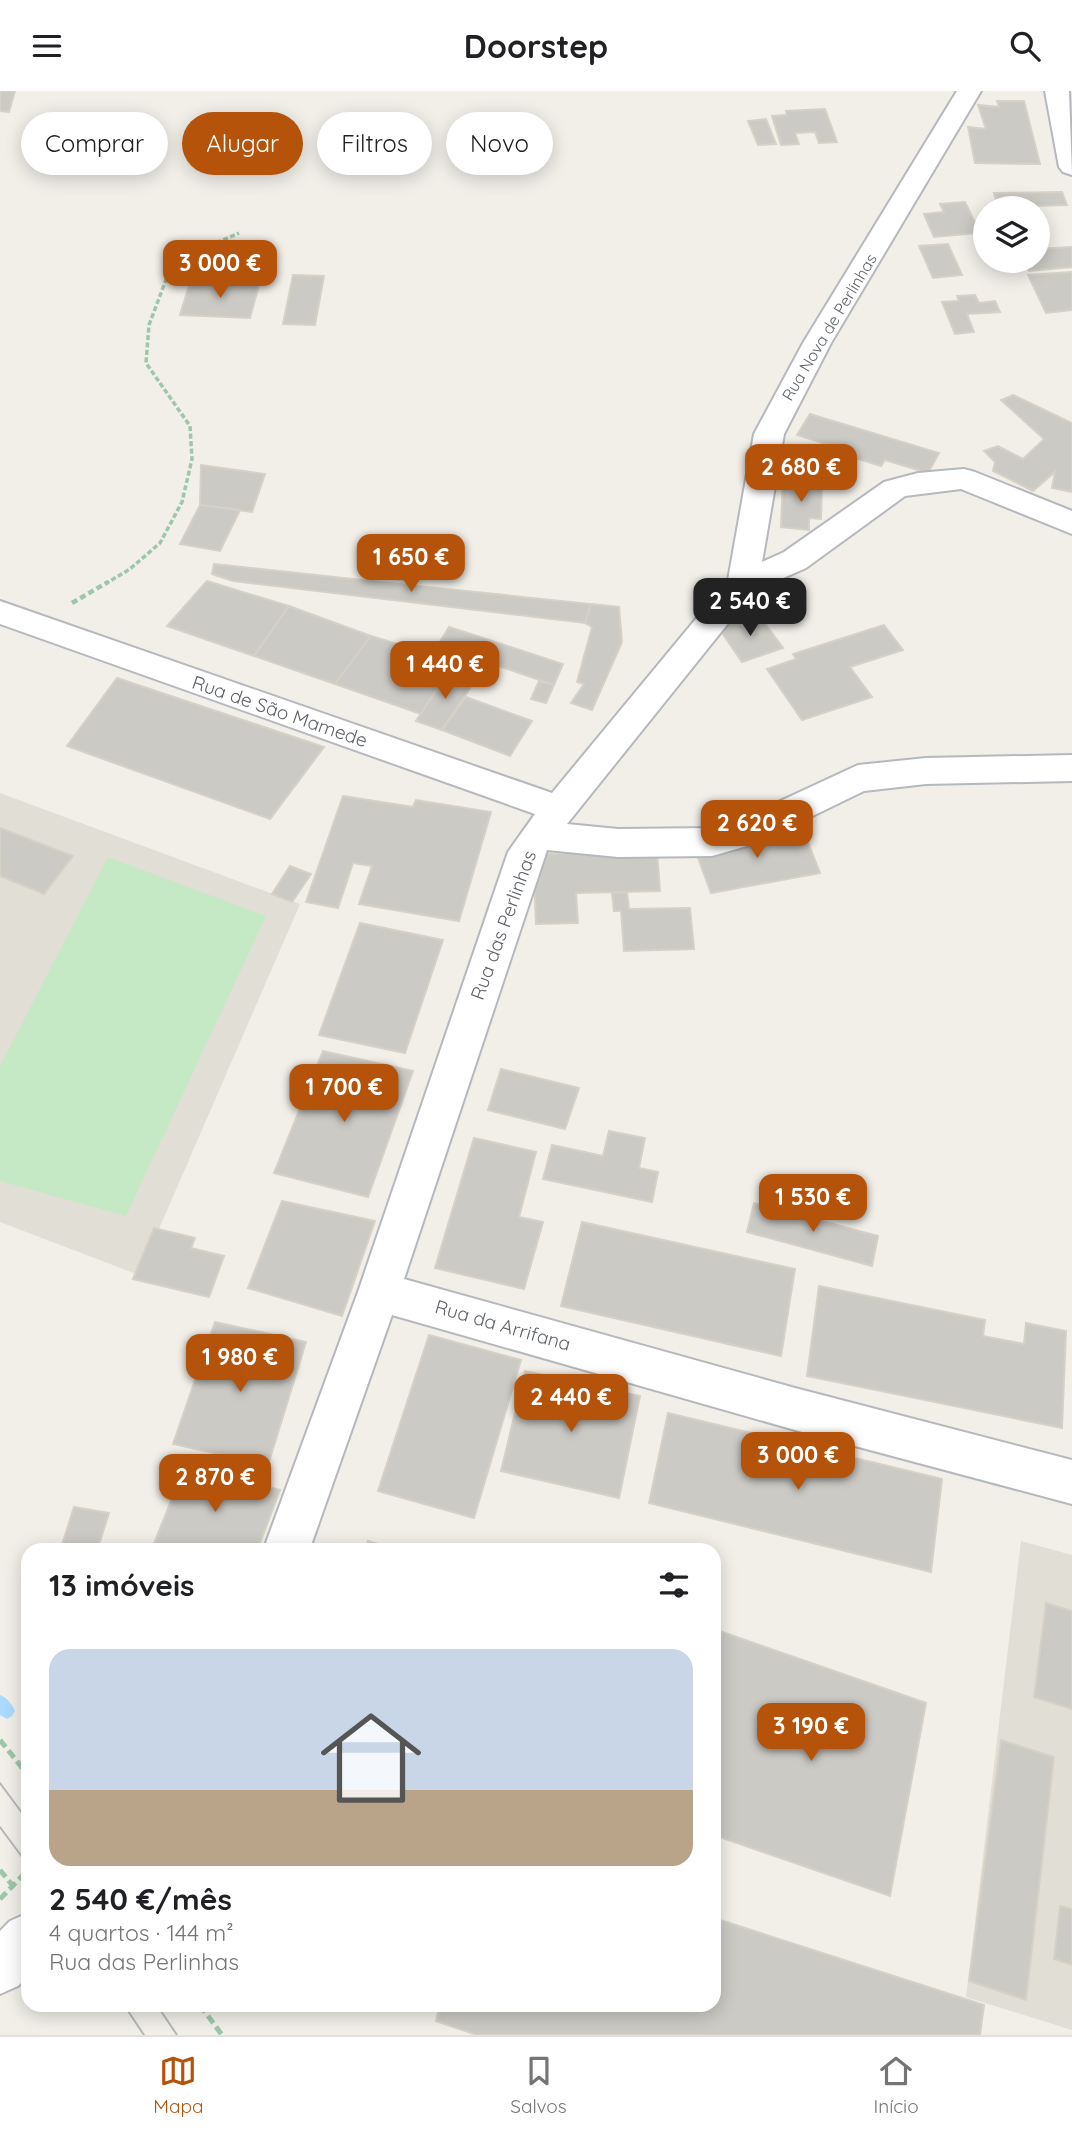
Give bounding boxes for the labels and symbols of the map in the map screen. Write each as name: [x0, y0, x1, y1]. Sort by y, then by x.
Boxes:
pin: 3 000 €: [155, 241, 285, 300]
street label: Rua Nova de Perlinhas: [777, 250, 881, 404]
pin: 2 680 €: [736, 445, 866, 504]
pin: 1 650 €: [346, 535, 476, 594]
pin: 2 540 €: [685, 579, 815, 638]
pin: 1 440 €: [380, 641, 510, 701]
street label: Rua de São Mamede: [189, 670, 371, 752]
pin: 2 620 €: [692, 801, 822, 860]
street label: Rua das Perlinhas: [465, 847, 541, 1003]
pin: 1 700 €: [279, 1065, 409, 1124]
pin: 1 530 €: [748, 1175, 878, 1234]
street label: Rua da Arrifana: [432, 1294, 574, 1356]
pin: 1 980 €: [175, 1335, 305, 1394]
pin: 2 440 €: [506, 1375, 636, 1434]
pin: 3 000 €: [733, 1433, 863, 1492]
pin: 2 870 €: [150, 1455, 280, 1514]
pin: 3 190 €: [746, 1703, 876, 1763]

